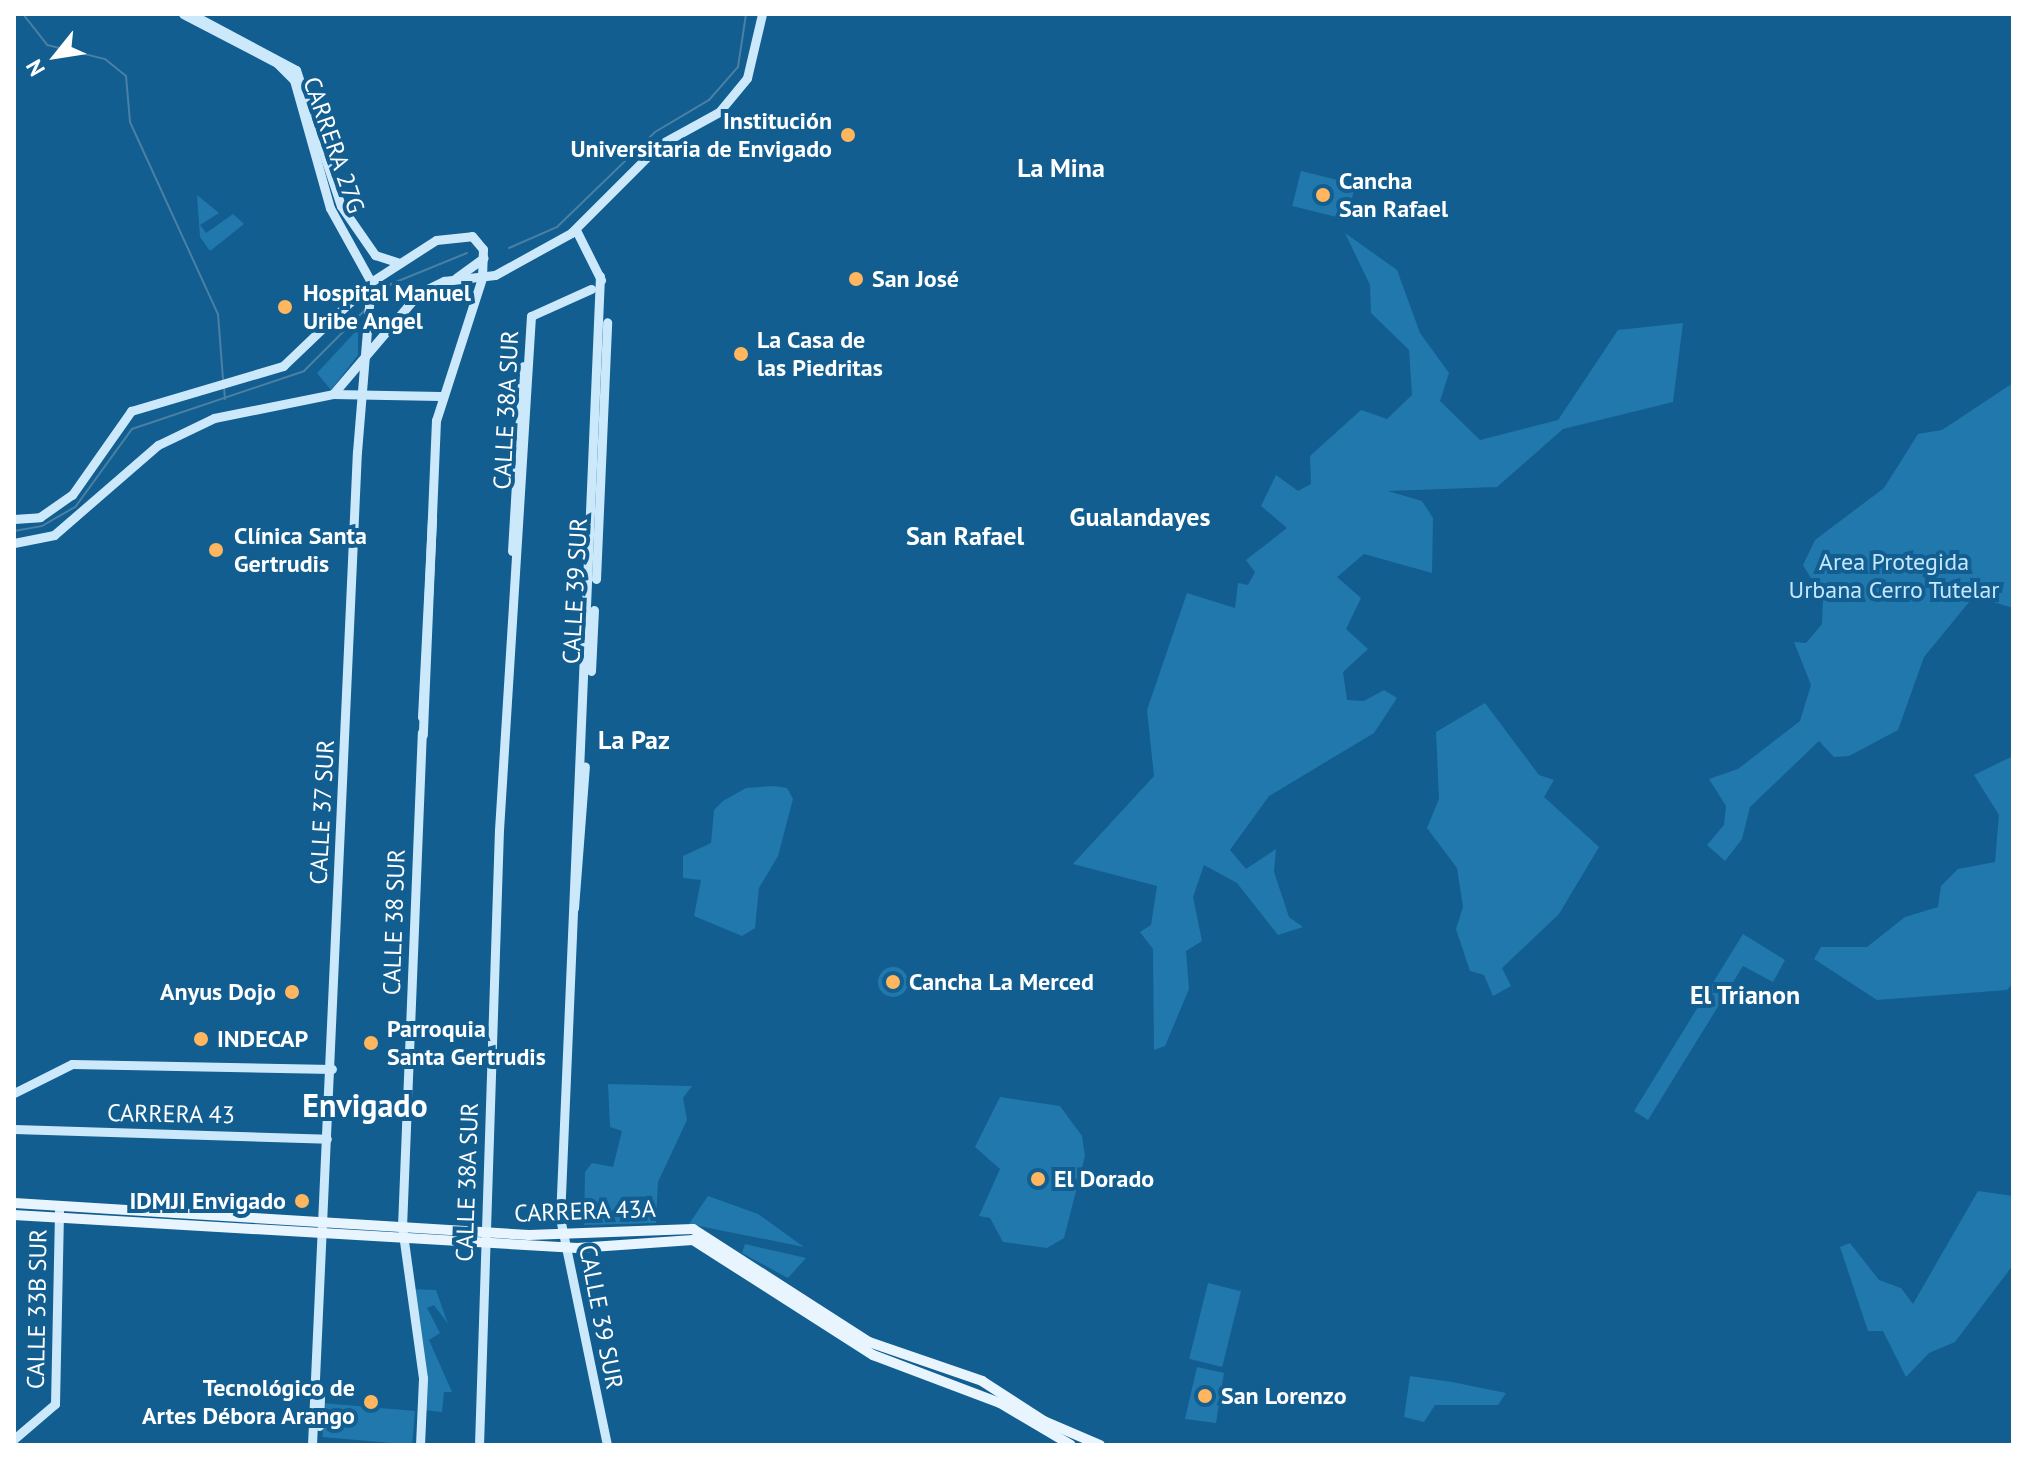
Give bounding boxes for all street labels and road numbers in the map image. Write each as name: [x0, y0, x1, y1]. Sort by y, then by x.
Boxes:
street label: CARRERA 27G: [297, 73, 371, 217]
street label: CALLE 38A SUR: [487, 329, 525, 491]
street label: CALLE 39 SUR: [557, 517, 593, 665]
street label: CALLE 37 SUR: [304, 738, 340, 886]
street label: CALLE 38 SUR: [377, 848, 411, 996]
street label: CARRERA 43: [106, 1098, 236, 1130]
street label: CALLE 38A SUR: [450, 1101, 484, 1263]
street label: CARRERA 43A: [513, 1194, 657, 1228]
street label: CALLE 33B SUR: [21, 1229, 53, 1389]
street label: CALLE 39 SUR: [573, 1242, 629, 1392]

